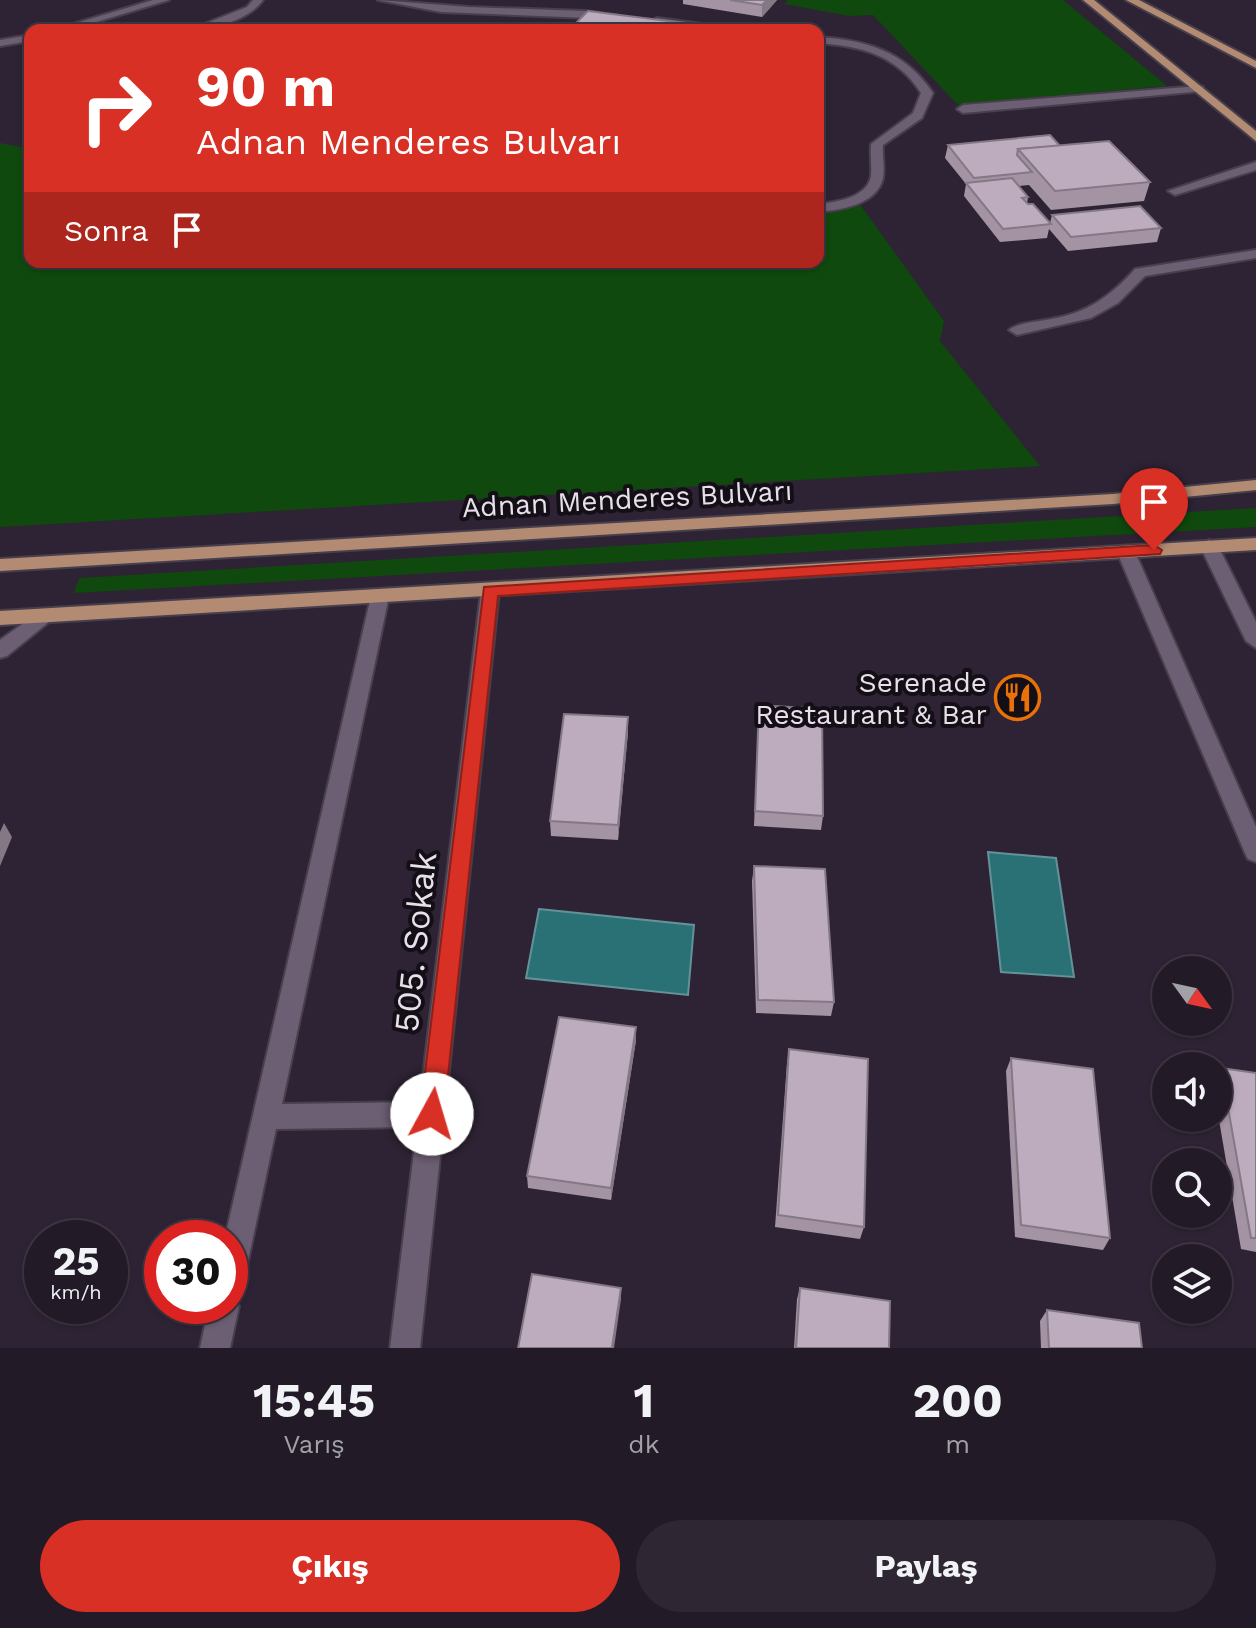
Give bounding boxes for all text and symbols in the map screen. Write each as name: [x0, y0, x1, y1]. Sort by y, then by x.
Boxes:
text: 90 m: [196, 54, 335, 120]
icon: right: [64, 56, 168, 160]
text: Adnan Menderes Bulvarı: [196, 121, 621, 163]
icon: arrive: [165, 208, 209, 252]
text: Sonra: [64, 213, 149, 248]
pin: [1120, 468, 1188, 550]
street label: Adnan Menderes Bulvarı: [461, 474, 793, 524]
icon: arrive: [1132, 480, 1176, 524]
place label: Serenade Restaurant & Bar: [755, 666, 987, 731]
restaurant icon: Serenade Restaurant & Bar: [994, 674, 1042, 722]
street label: 505. Sokak: [386, 850, 444, 1034]
north arrow: [1152, 956, 1232, 1036]
map controls: [1152, 956, 1232, 1324]
button: sound: [1152, 1052, 1232, 1132]
position arrow: [390, 1072, 474, 1156]
button: search: [1152, 1148, 1232, 1228]
speed limit sign: 30: [144, 1220, 248, 1324]
text: 25: [52, 1238, 100, 1285]
button: layers: [1152, 1244, 1232, 1324]
text: km/h: [50, 1280, 102, 1304]
text: 15:45: [253, 1372, 375, 1429]
text: 1: [634, 1372, 654, 1429]
text: 200: [912, 1372, 1003, 1429]
text: Varış: [284, 1429, 345, 1459]
text: dk: [628, 1429, 659, 1459]
text: m: [945, 1429, 970, 1459]
button: Çıkış: [40, 1520, 620, 1612]
button: Paylaş: [636, 1520, 1216, 1612]

